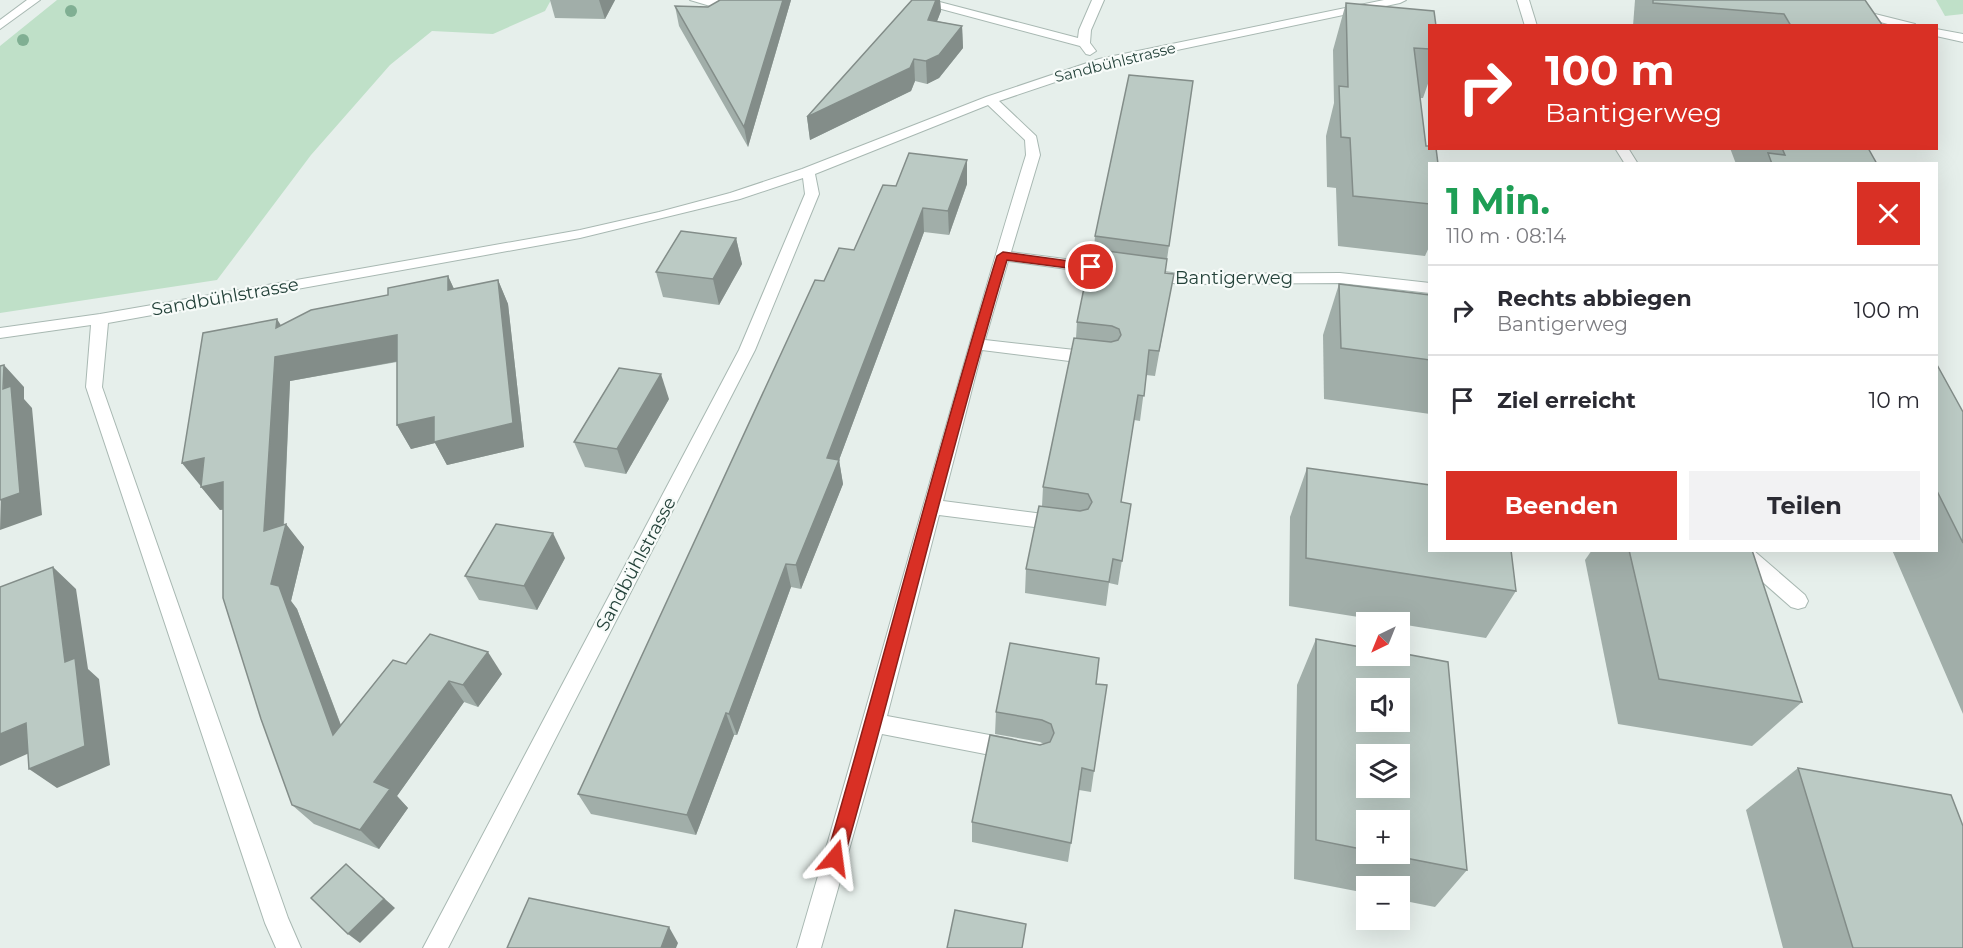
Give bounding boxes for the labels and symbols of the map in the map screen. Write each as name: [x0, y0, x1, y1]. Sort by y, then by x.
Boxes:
street label: Sandbühlstrasse: [1052, 38, 1178, 86]
pin: [1065, 241, 1116, 292]
street label: Bantigerweg: [1175, 267, 1293, 289]
street label: Sandbühlstrasse: [150, 273, 300, 321]
street label: Sandbühlstrasse: [591, 493, 681, 635]
north arrow: [1356, 612, 1410, 666]
position arrow: [803, 826, 867, 890]

